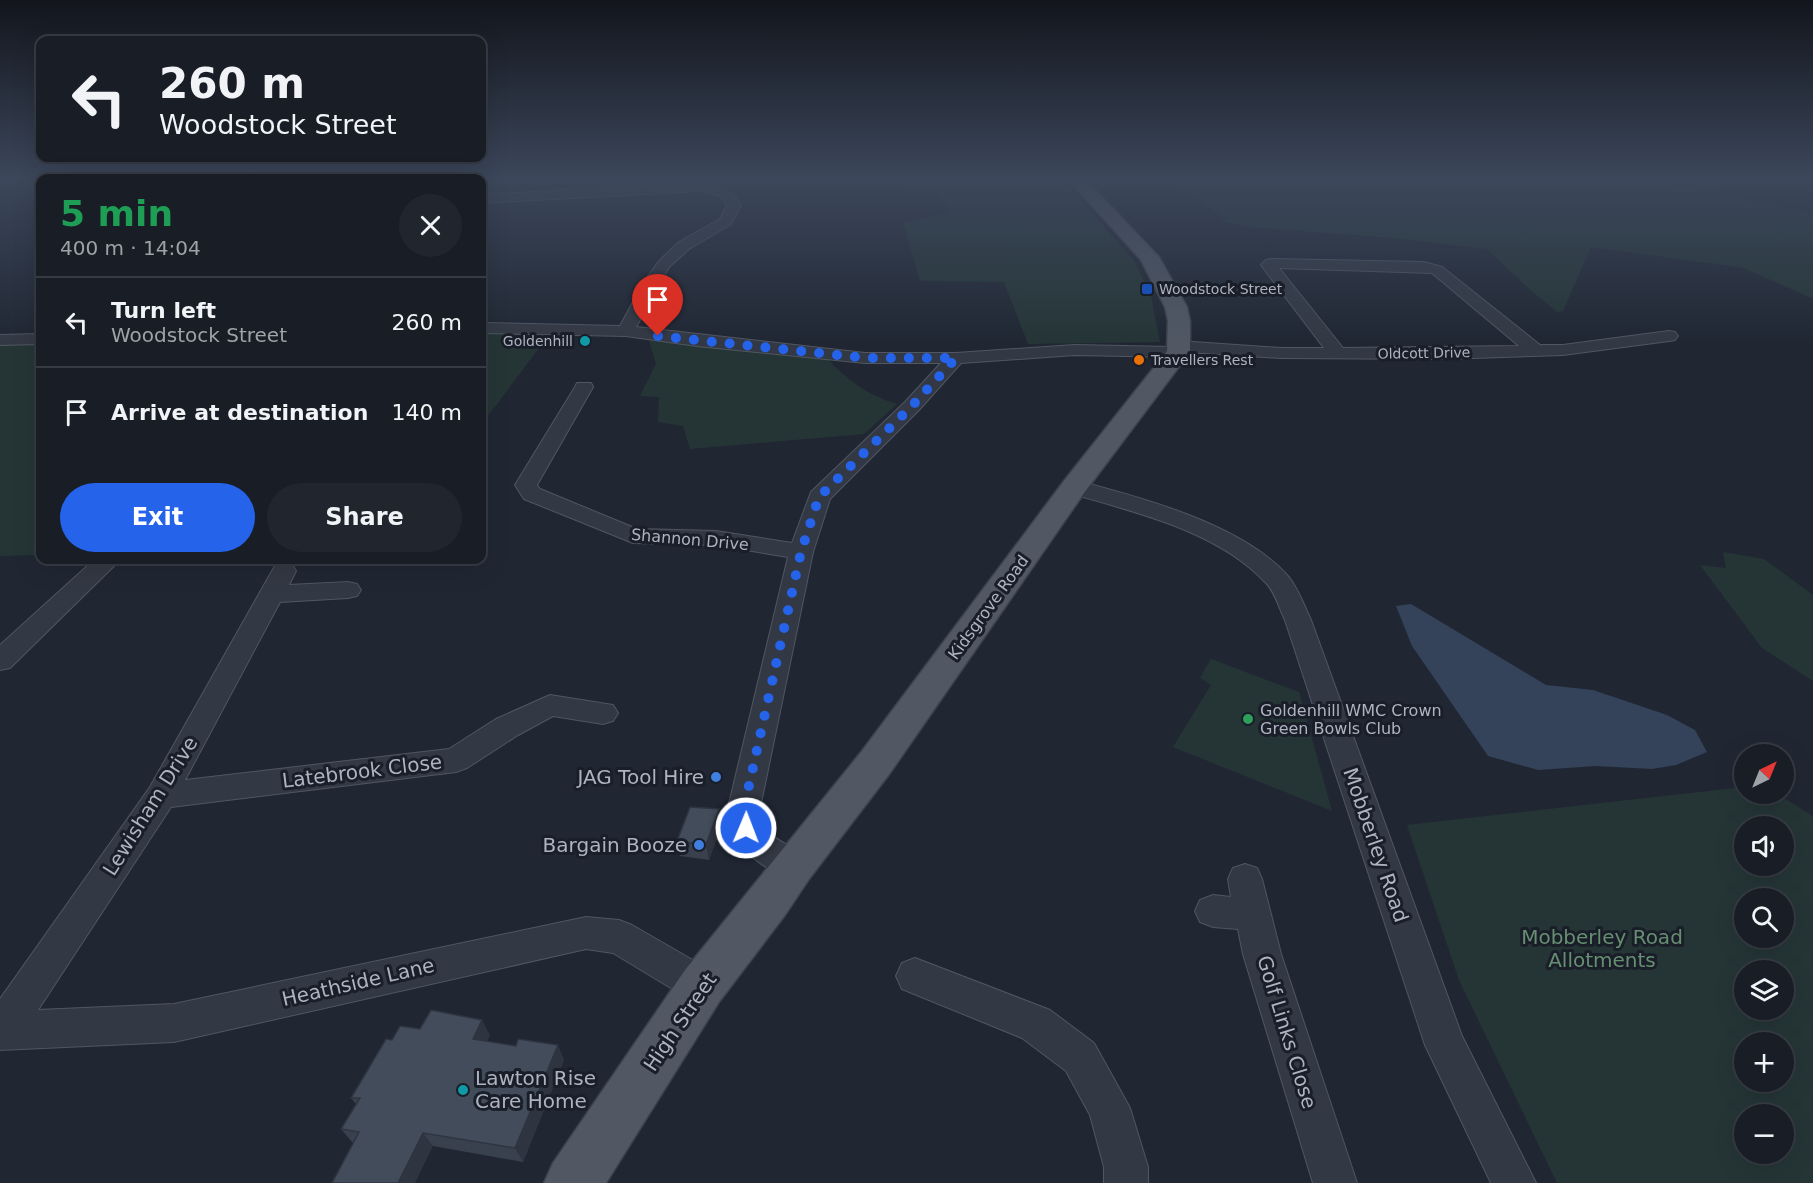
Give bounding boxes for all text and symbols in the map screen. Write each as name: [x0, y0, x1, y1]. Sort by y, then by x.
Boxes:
text: 260 m: [159, 59, 305, 108]
icon: left: [60, 60, 138, 138]
text: Woodstock Street: [159, 109, 397, 140]
text: 5 min: [60, 193, 173, 234]
button: close: [399, 194, 462, 257]
text: 400 m · 14:04: [60, 236, 201, 260]
pin: [632, 274, 683, 336]
place label: Woodstock Street: [1159, 281, 1283, 297]
marker: Woodstock Street: [1140, 282, 1154, 296]
icon: arrive: [641, 283, 674, 316]
text: Turn left: [111, 298, 216, 323]
icon: left: [60, 306, 93, 339]
text: 260 m: [392, 310, 462, 335]
text: Woodstock Street: [111, 323, 287, 347]
place label: Goldenhill: [503, 333, 573, 349]
marker: Goldenhill: [578, 334, 592, 348]
street label: Oldcott Drive: [1377, 344, 1471, 362]
place label: Travellers Rest: [1150, 352, 1254, 368]
marker: Travellers Rest: [1132, 353, 1146, 367]
icon: arrive: [60, 396, 93, 429]
text: Arrive at destination: [111, 400, 368, 425]
text: 140 m: [392, 400, 462, 425]
button: Exit: [60, 483, 255, 552]
button: Share: [267, 483, 462, 552]
street label: Shannon Drive: [630, 525, 750, 554]
street label: Kidsgrove Road: [944, 551, 1033, 663]
place label: Goldenhill WMC Crown Green Bowls Club: [1260, 701, 1442, 738]
marker: Goldenhill WMC Crown Green Bowls Club: [1241, 712, 1255, 726]
street label: Lewisham Drive: [98, 732, 202, 880]
north arrow: [1734, 744, 1794, 804]
map controls: [1734, 744, 1794, 1164]
street label: Latebrook Close: [281, 749, 443, 793]
place label: JAG Tool Hire: [575, 765, 704, 789]
street label: Mobberley Road: [1338, 765, 1414, 925]
marker: JAG Tool Hire: [709, 770, 723, 784]
position arrow: [714, 796, 778, 860]
button: sound: [1734, 816, 1794, 876]
place label: Bargain Booze: [543, 833, 687, 857]
marker: Bargain Booze: [692, 838, 706, 852]
button: search: [1734, 888, 1794, 948]
park label: Mobberley Road Allotments: [1521, 925, 1683, 972]
street label: Heathside Lane: [279, 953, 437, 1011]
street label: Golf Links Close: [1252, 953, 1322, 1111]
button: layers: [1734, 960, 1794, 1020]
street label: High Street: [638, 968, 722, 1076]
button: +: [1734, 1032, 1794, 1092]
place label: Lawton Rise Care Home: [475, 1066, 596, 1113]
marker: Lawton Rise Care Home: [456, 1083, 470, 1097]
button: −: [1734, 1104, 1794, 1164]

